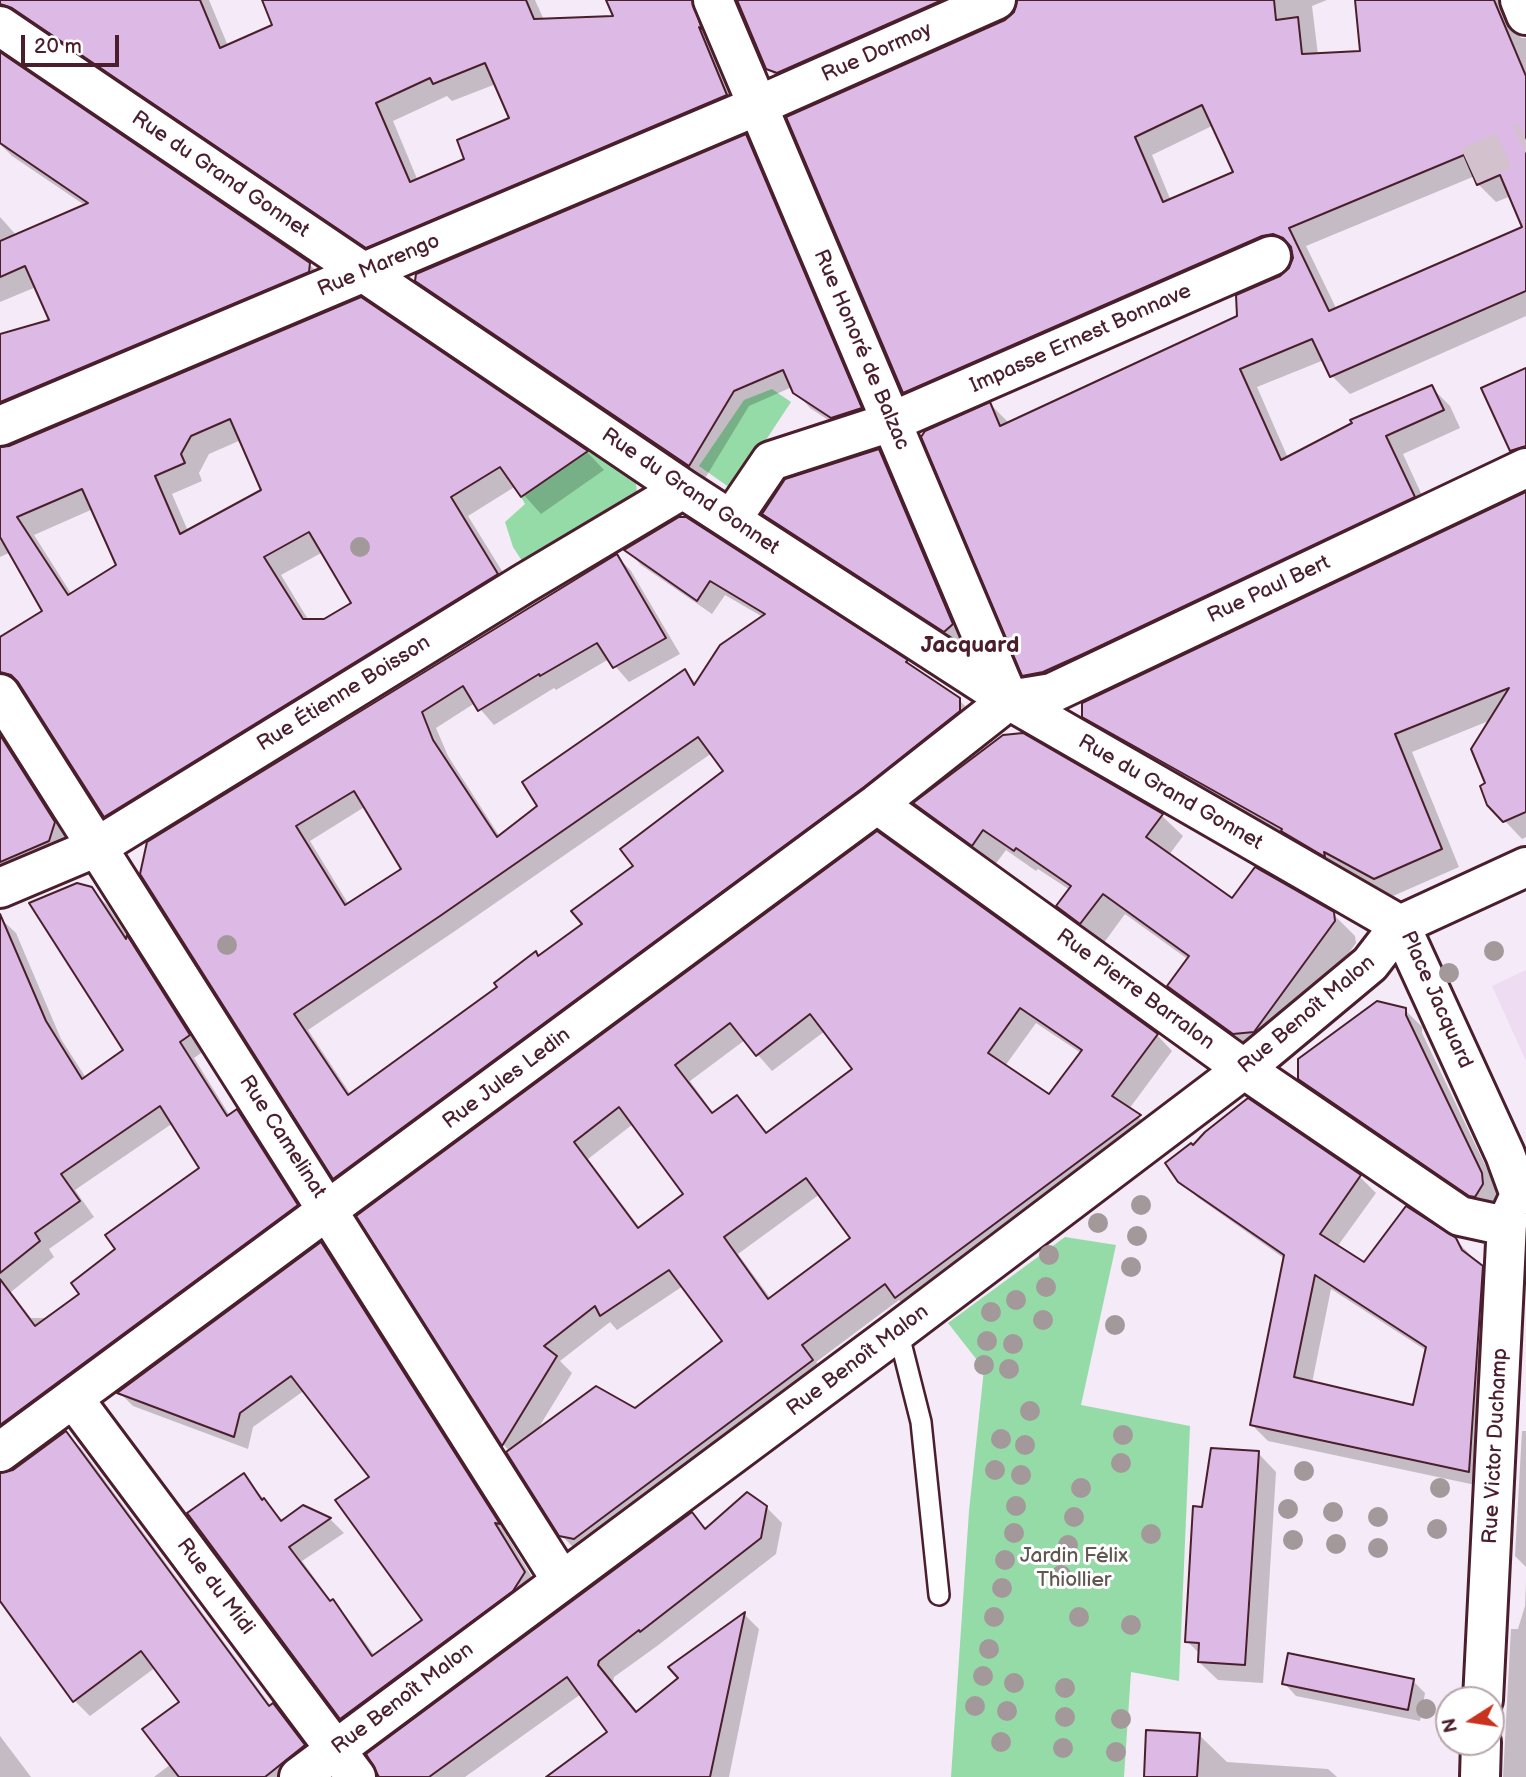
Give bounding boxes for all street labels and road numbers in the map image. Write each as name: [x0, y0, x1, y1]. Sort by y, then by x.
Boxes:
street label: Rue Dormoy: [818, 18, 936, 88]
street label: Rue du Grand Gonnet: [126, 106, 314, 244]
street label: Rue Marengo: [314, 229, 444, 303]
street label: Rue Honoré de Balzac: [807, 246, 915, 454]
street label: Impasse Ernest Bonnave: [967, 279, 1195, 399]
street label: Rue du Grand Gonnet: [596, 423, 784, 561]
street label: Rue Paul Bert: [1204, 551, 1334, 629]
street label: Rue Étienne Boisson: [253, 630, 435, 758]
street label: Rue du Grand Gonnet: [1073, 730, 1267, 856]
street label: Rue Pierre Barralon: [1051, 924, 1219, 1056]
street label: Place Jacquard: [1394, 927, 1478, 1073]
street label: Rue Benoît Malon: [1233, 950, 1381, 1080]
street label: Rue Jules Ledin: [438, 1023, 576, 1135]
street label: Rue Camelinat: [233, 1071, 331, 1203]
street label: Rue Benoît Malon: [782, 1300, 934, 1422]
street label: Rue Victor Duchamp: [1478, 1347, 1514, 1545]
street label: Rue du Midi: [171, 1534, 259, 1640]
street label: Rue Benoît Malon: [327, 1638, 479, 1760]

